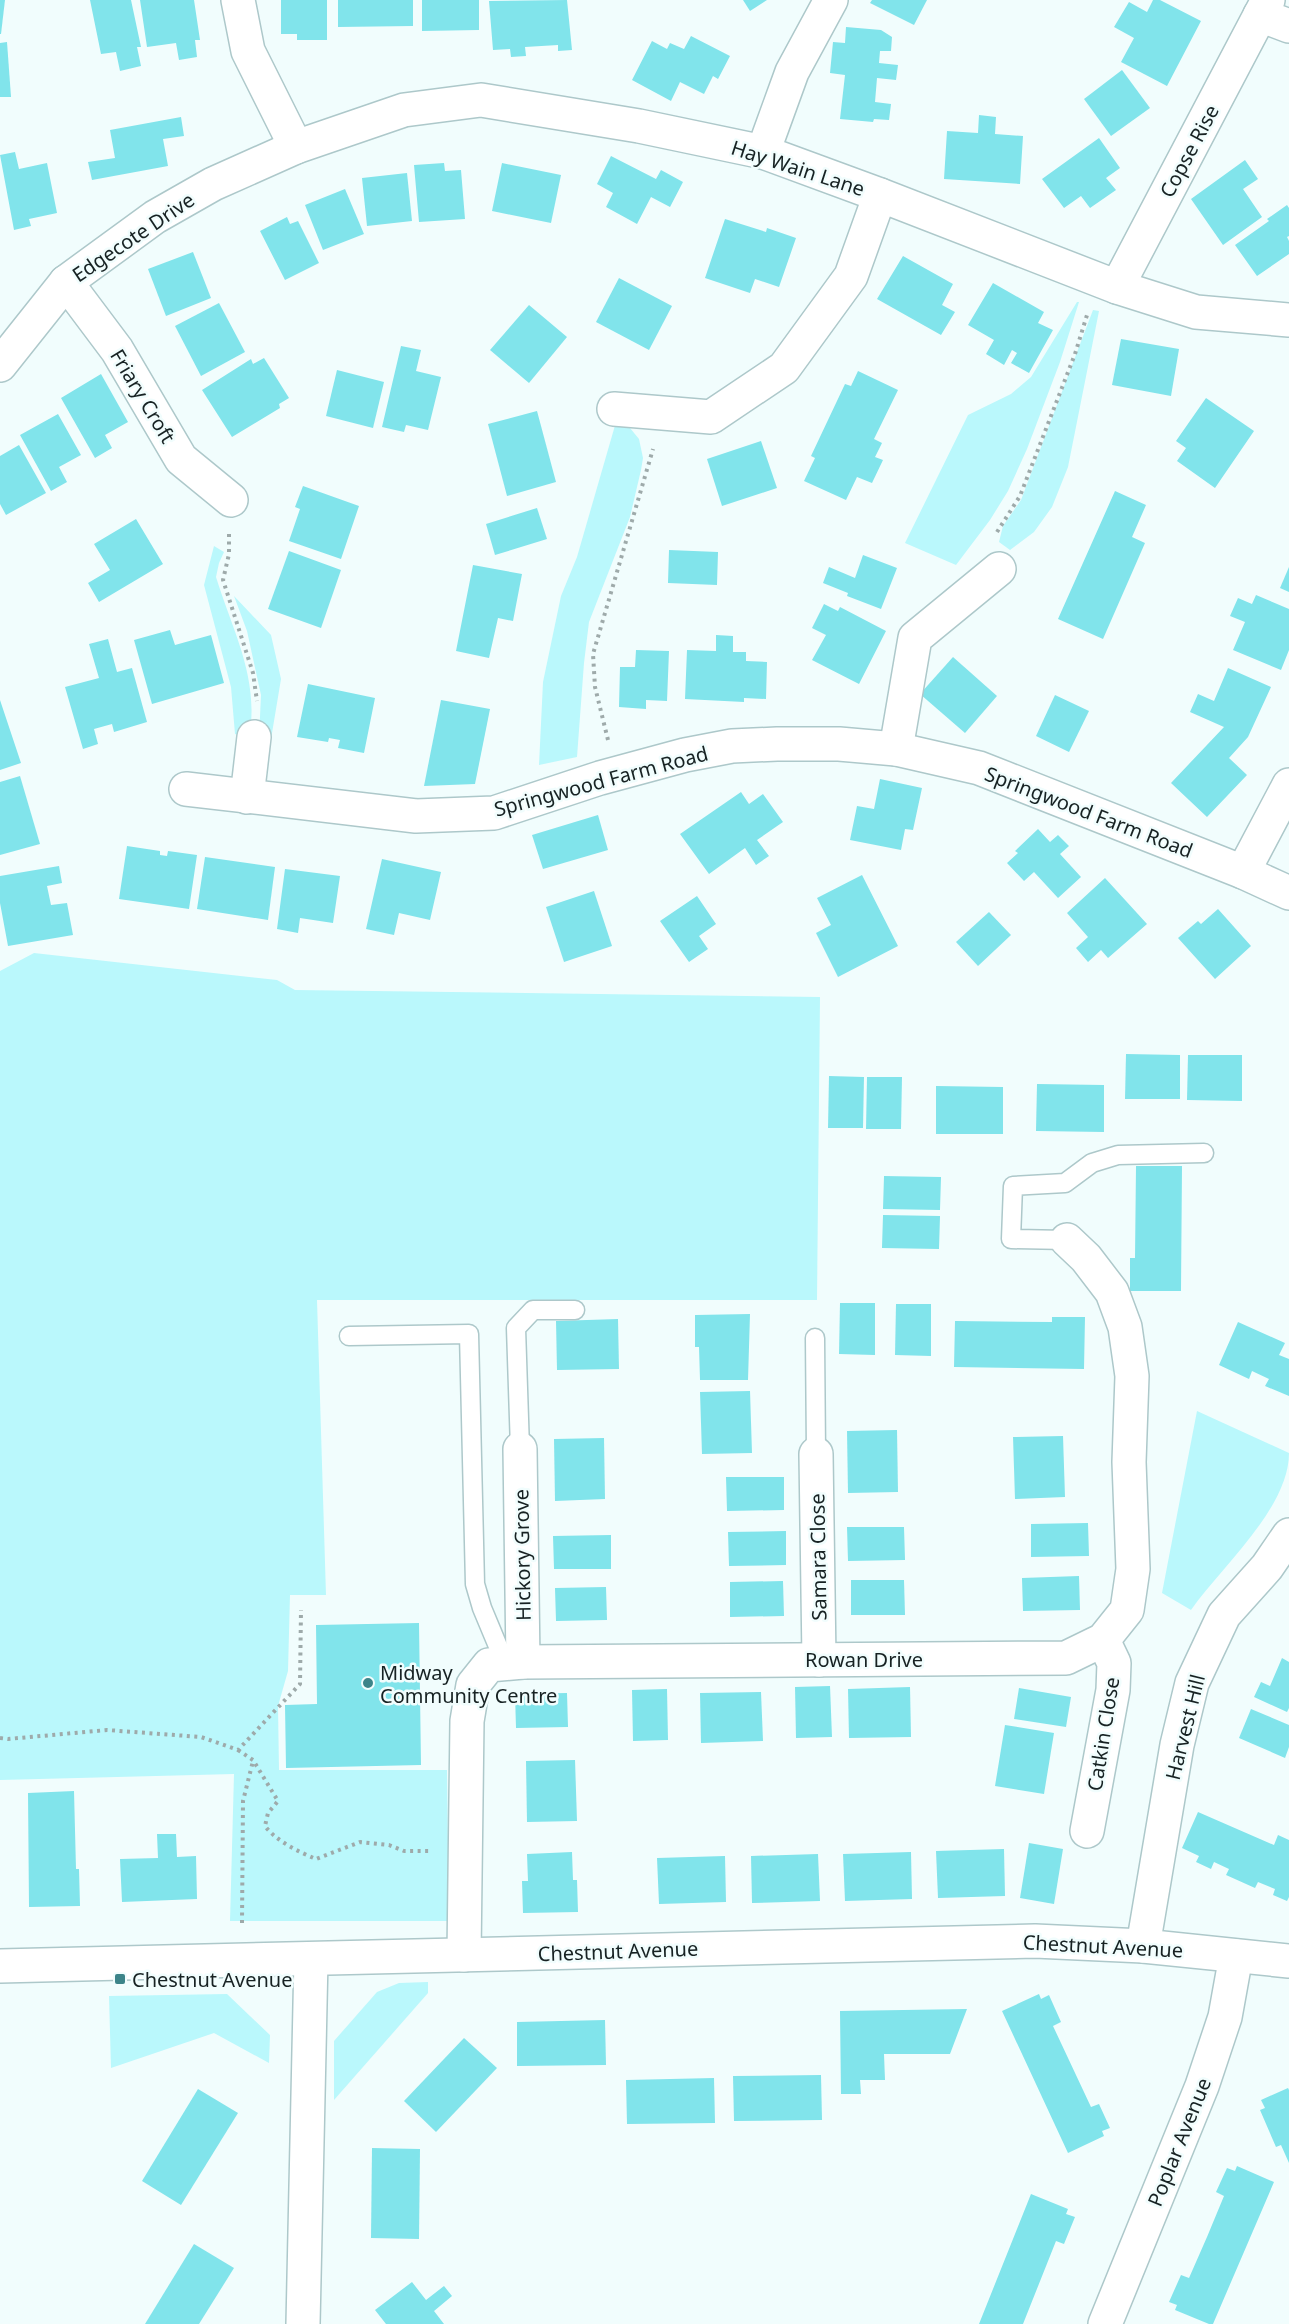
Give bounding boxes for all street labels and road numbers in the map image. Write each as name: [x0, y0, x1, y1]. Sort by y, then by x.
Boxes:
street label: Copse Rise: [1153, 100, 1225, 202]
street label: Hay Wain Lane: [728, 134, 868, 202]
street label: Edgecote Drive: [67, 186, 199, 288]
street label: Friary Croft: [104, 344, 182, 448]
street label: Springwood Farm Road: [491, 739, 711, 823]
street label: Springwood Farm Road: [981, 760, 1197, 864]
street label: Hickory Grove: [507, 1489, 537, 1621]
street label: Samara Close: [803, 1493, 833, 1621]
street label: Rowan Drive: [805, 1646, 923, 1673]
street label: Harvest Hill: [1159, 1671, 1211, 1783]
street label: Catkin Close: [1081, 1675, 1125, 1793]
street label: Chestnut Avenue: [1022, 1928, 1184, 1964]
street label: Chestnut Avenue: [537, 1935, 699, 1967]
street label: Poplar Avenue: [1141, 2074, 1217, 2210]

